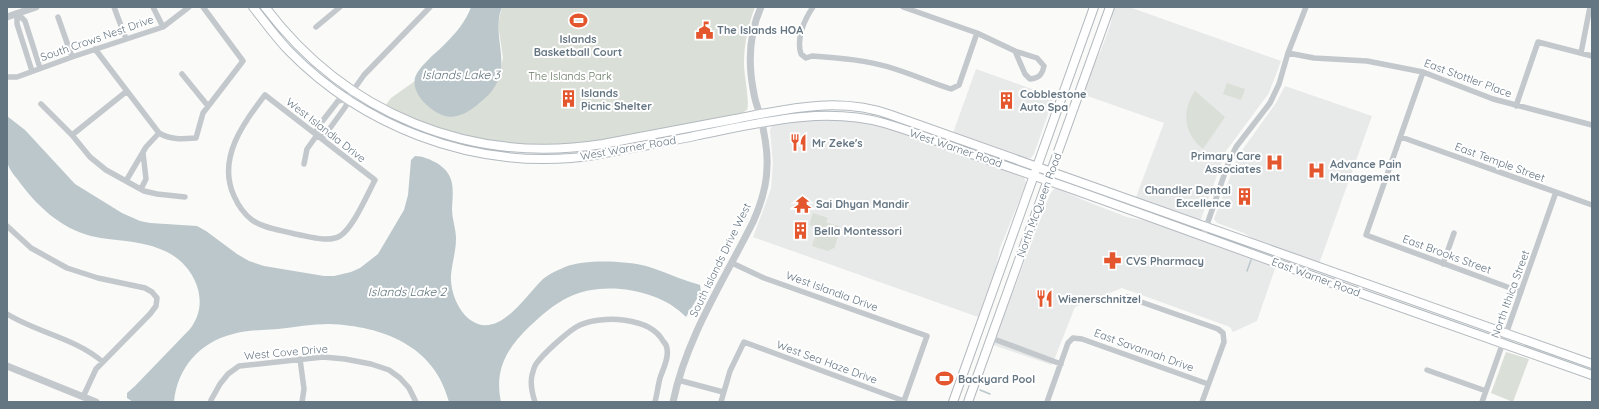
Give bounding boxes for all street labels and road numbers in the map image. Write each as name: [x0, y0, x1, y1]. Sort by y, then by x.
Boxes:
street label: South Crows Nest Drive: [39, 12, 155, 64]
street label: East Stottler Place: [1422, 56, 1514, 100]
street label: West Islandia Drive: [283, 95, 369, 165]
street label: West Warner Road: [908, 126, 1004, 170]
street label: West Warner Road: [579, 133, 677, 163]
street label: East Temple Street: [1453, 139, 1547, 185]
street label: North McQueen Road: [1014, 151, 1064, 259]
street label: South Islands Drive West: [686, 200, 754, 319]
street label: East Brooks Street: [1401, 231, 1493, 277]
street label: North Ithica Street: [1488, 248, 1532, 340]
street label: East Warner Road: [1270, 254, 1362, 300]
street label: West Islandia Drive: [784, 268, 880, 314]
street label: East Savannah Drive: [1092, 325, 1196, 375]
street label: West Sea Haze Drive: [775, 337, 879, 387]
street label: West Cove Drive: [244, 341, 328, 363]

